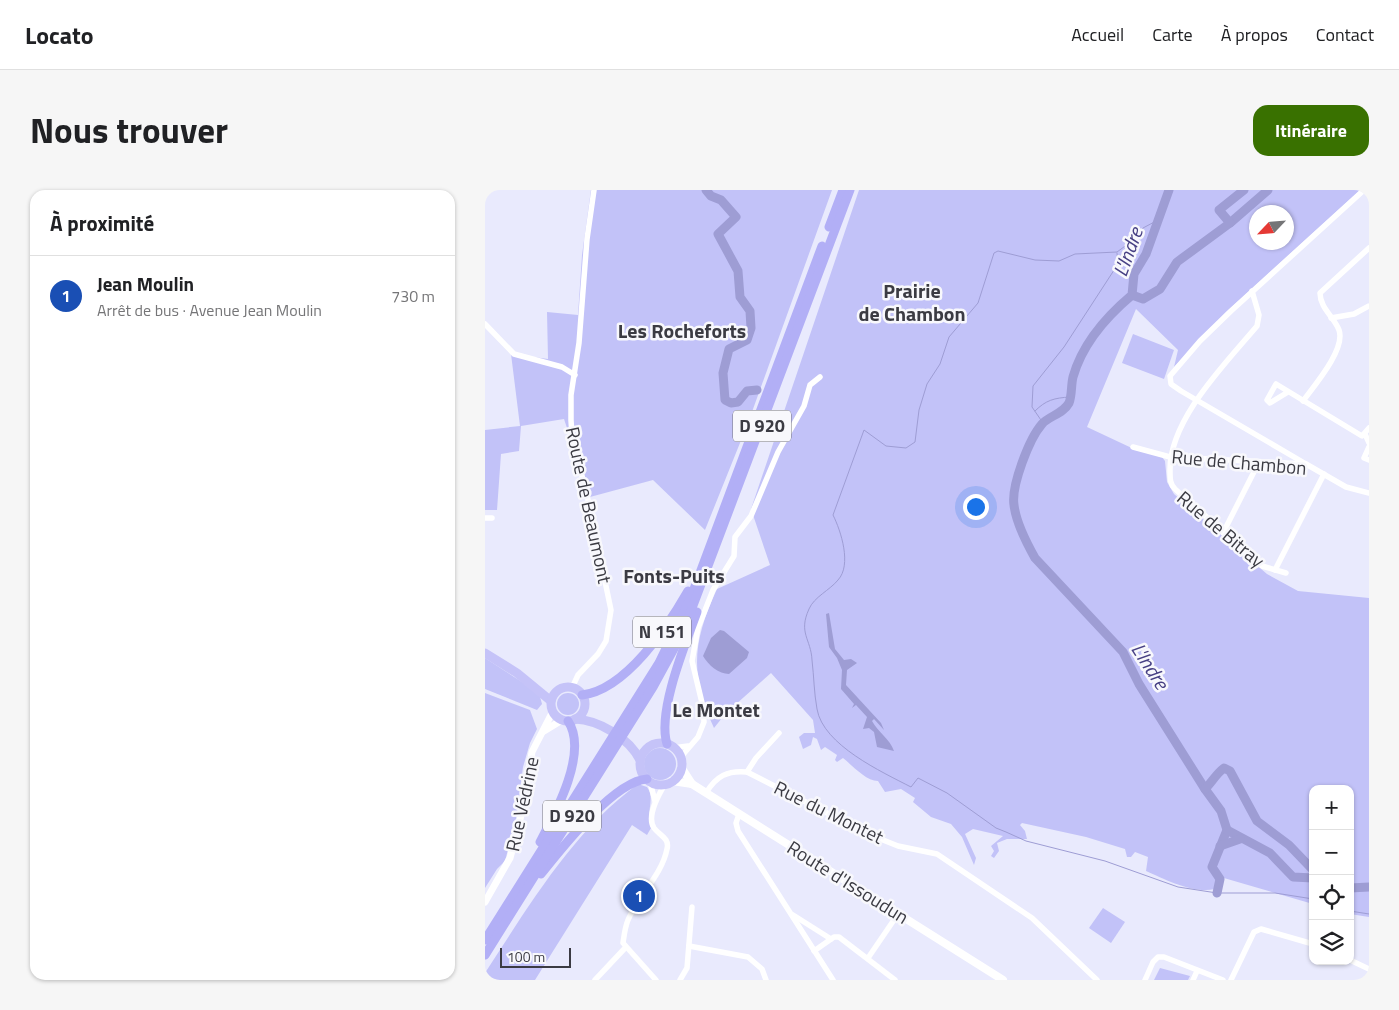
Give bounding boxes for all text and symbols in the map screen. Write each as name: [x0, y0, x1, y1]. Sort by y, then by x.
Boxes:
text: Locato: [25, 17, 94, 53]
text: Accueil: [1071, 21, 1124, 48]
text: Carte: [1152, 21, 1193, 48]
text: À propos: [1221, 21, 1288, 48]
text: Contact: [1316, 21, 1374, 48]
text: Nous trouver: [30, 103, 228, 157]
button: Itinéraire: [1253, 105, 1369, 156]
north arrow: [1249, 205, 1294, 250]
text: À proximité: [50, 207, 154, 239]
water label: L'Indre: [1104, 221, 1151, 281]
text: Jean Moulin: [97, 269, 194, 298]
district label: Prairie de Chambon: [858, 275, 966, 329]
text: 1: [62, 284, 70, 308]
text: 730 m: [391, 284, 435, 308]
text: Arrêt de bus · Avenue Jean Moulin: [97, 298, 322, 322]
district label: Les Rocheforts: [618, 315, 746, 346]
road number: D 920: [733, 410, 791, 442]
street label: Route de Beaumont: [559, 424, 620, 586]
street label: Rue de Chambon: [1170, 441, 1308, 482]
street label: Rue de Bitray: [1171, 483, 1272, 574]
your location: [963, 494, 989, 520]
district label: Fonts-Puits: [623, 560, 725, 591]
road number: N 151: [633, 617, 691, 648]
water label: L'Indre: [1124, 636, 1178, 697]
district label: Le Montet: [672, 694, 760, 725]
street label: Rue Védrine: [497, 754, 546, 854]
street label: Rue du Montet: [769, 772, 889, 851]
map controls: [1309, 785, 1354, 965]
button: +: [1309, 785, 1354, 830]
road number: D 920: [543, 800, 601, 832]
button: −: [1309, 830, 1354, 875]
street label: Route d'Issoudun: [782, 832, 915, 931]
button: locate: [1309, 875, 1354, 920]
pin: 1: [623, 877, 655, 915]
button: layers: [1309, 920, 1354, 965]
scale bar: [500, 945, 571, 968]
text: 100 m: [507, 946, 545, 967]

